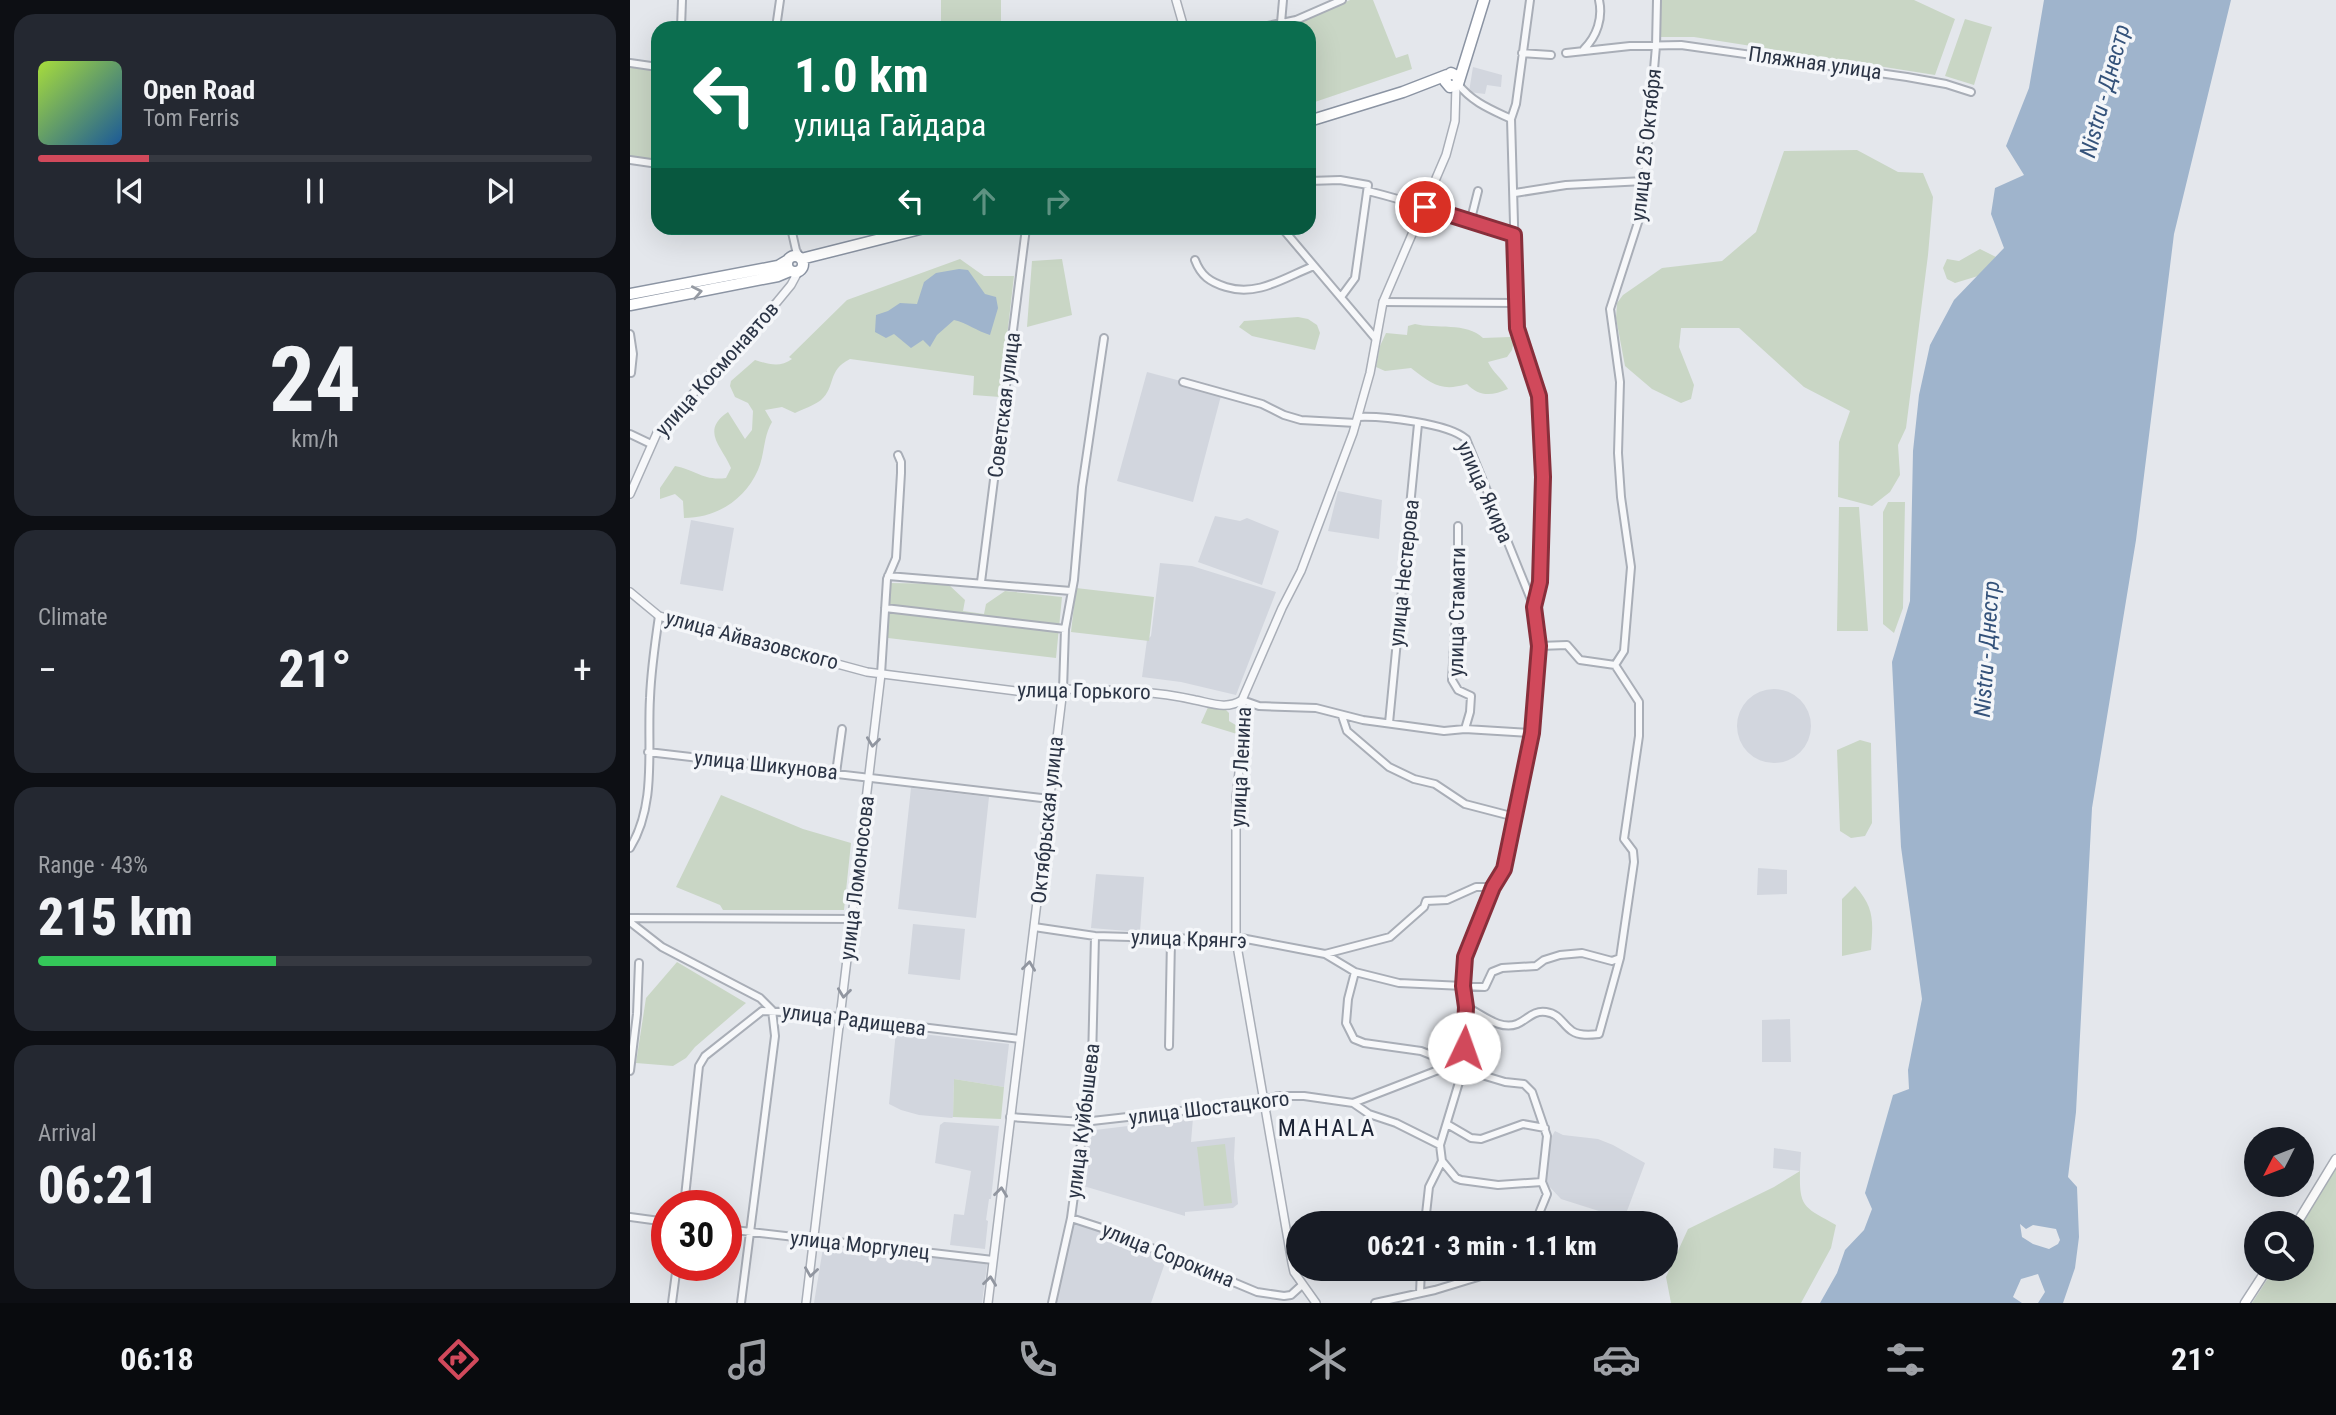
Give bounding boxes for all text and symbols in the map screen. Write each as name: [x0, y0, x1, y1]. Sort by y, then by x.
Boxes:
water label: Nistru - Днестр: [2074, 22, 2136, 160]
street label: Пляжная улица: [1747, 42, 1883, 84]
text: 1.0 km: [794, 47, 929, 104]
icon: left: [679, 49, 770, 140]
street label: улица 25 Октября: [1626, 67, 1666, 223]
text: Open Road: [143, 75, 255, 105]
text: Tom Ferris: [143, 105, 239, 132]
text: улица Гайдара: [794, 106, 986, 144]
icon: previous: [111, 172, 149, 210]
icon: pause: [296, 172, 334, 210]
icon: next: [481, 172, 519, 210]
pin: [1395, 177, 1455, 237]
icon: left: [892, 182, 930, 220]
icon: ahead: [965, 182, 1003, 220]
icon: right: [1038, 182, 1076, 220]
icon: arrive: [1406, 188, 1444, 226]
one-way arrow: [691, 285, 703, 300]
street label: улица Космонавтов: [650, 297, 784, 441]
text: 24: [269, 327, 361, 433]
street label: Советская улица: [983, 331, 1025, 479]
text: km/h: [291, 426, 339, 453]
street label: улица Якира: [1452, 437, 1518, 547]
street label: улица Нестерова: [1384, 498, 1424, 648]
street label: улица Стамати: [1444, 547, 1470, 677]
water label: Nistru - Днестр: [1969, 580, 2005, 718]
text: Climate: [38, 604, 108, 631]
street label: улица Айвазовского: [663, 605, 841, 675]
text: 21°: [278, 639, 352, 700]
text: −: [38, 648, 57, 692]
text: +: [573, 648, 592, 692]
street label: улица Горького: [1017, 678, 1151, 704]
street label: улица Ленина: [1226, 706, 1256, 828]
street label: Октябрьская улица: [1026, 735, 1068, 905]
one-way arrow: [866, 736, 881, 748]
street label: улица Шикунова: [693, 746, 839, 784]
street label: улица Ломоносова: [835, 794, 879, 962]
text: Range · 43%: [38, 852, 148, 879]
text: 215 km: [38, 887, 193, 948]
street label: улица Крянгэ: [1131, 925, 1247, 953]
one-way arrow: [1022, 961, 1037, 972]
one-way arrow: [837, 987, 852, 998]
street label: улица Радищева: [781, 999, 927, 1041]
position arrow: [1427, 1011, 1501, 1085]
street label: улица Куйбышева: [1062, 1042, 1104, 1200]
street label: улица Шостацкого: [1127, 1086, 1291, 1130]
district label: MAHALA: [1278, 1114, 1376, 1142]
text: Arrival: [38, 1120, 97, 1147]
north arrow: [2244, 1127, 2314, 1197]
map controls: [2244, 1127, 2314, 1281]
text: 06:21: [38, 1155, 158, 1216]
one-way arrow: [994, 1186, 1009, 1198]
speed limit sign: 30: [651, 1190, 742, 1281]
button: search: [2244, 1211, 2314, 1281]
street label: улица Сорокина: [1098, 1218, 1238, 1292]
street label: улица Моргулец: [789, 1226, 931, 1264]
text: 06:21 · 3 min · 1.1 km: [1367, 1231, 1597, 1261]
one-way arrow: [804, 1266, 819, 1278]
one-way arrow: [983, 1276, 998, 1287]
icon: directions: [434, 1335, 483, 1384]
icon: music: [724, 1335, 773, 1384]
icon: phone: [1013, 1335, 1062, 1384]
icon: climate: [1303, 1335, 1352, 1384]
icon: car: [1592, 1335, 1641, 1384]
icon: filters: [1881, 1335, 1930, 1384]
text: 06:18: [120, 1340, 194, 1378]
text: 21°: [2171, 1340, 2216, 1378]

